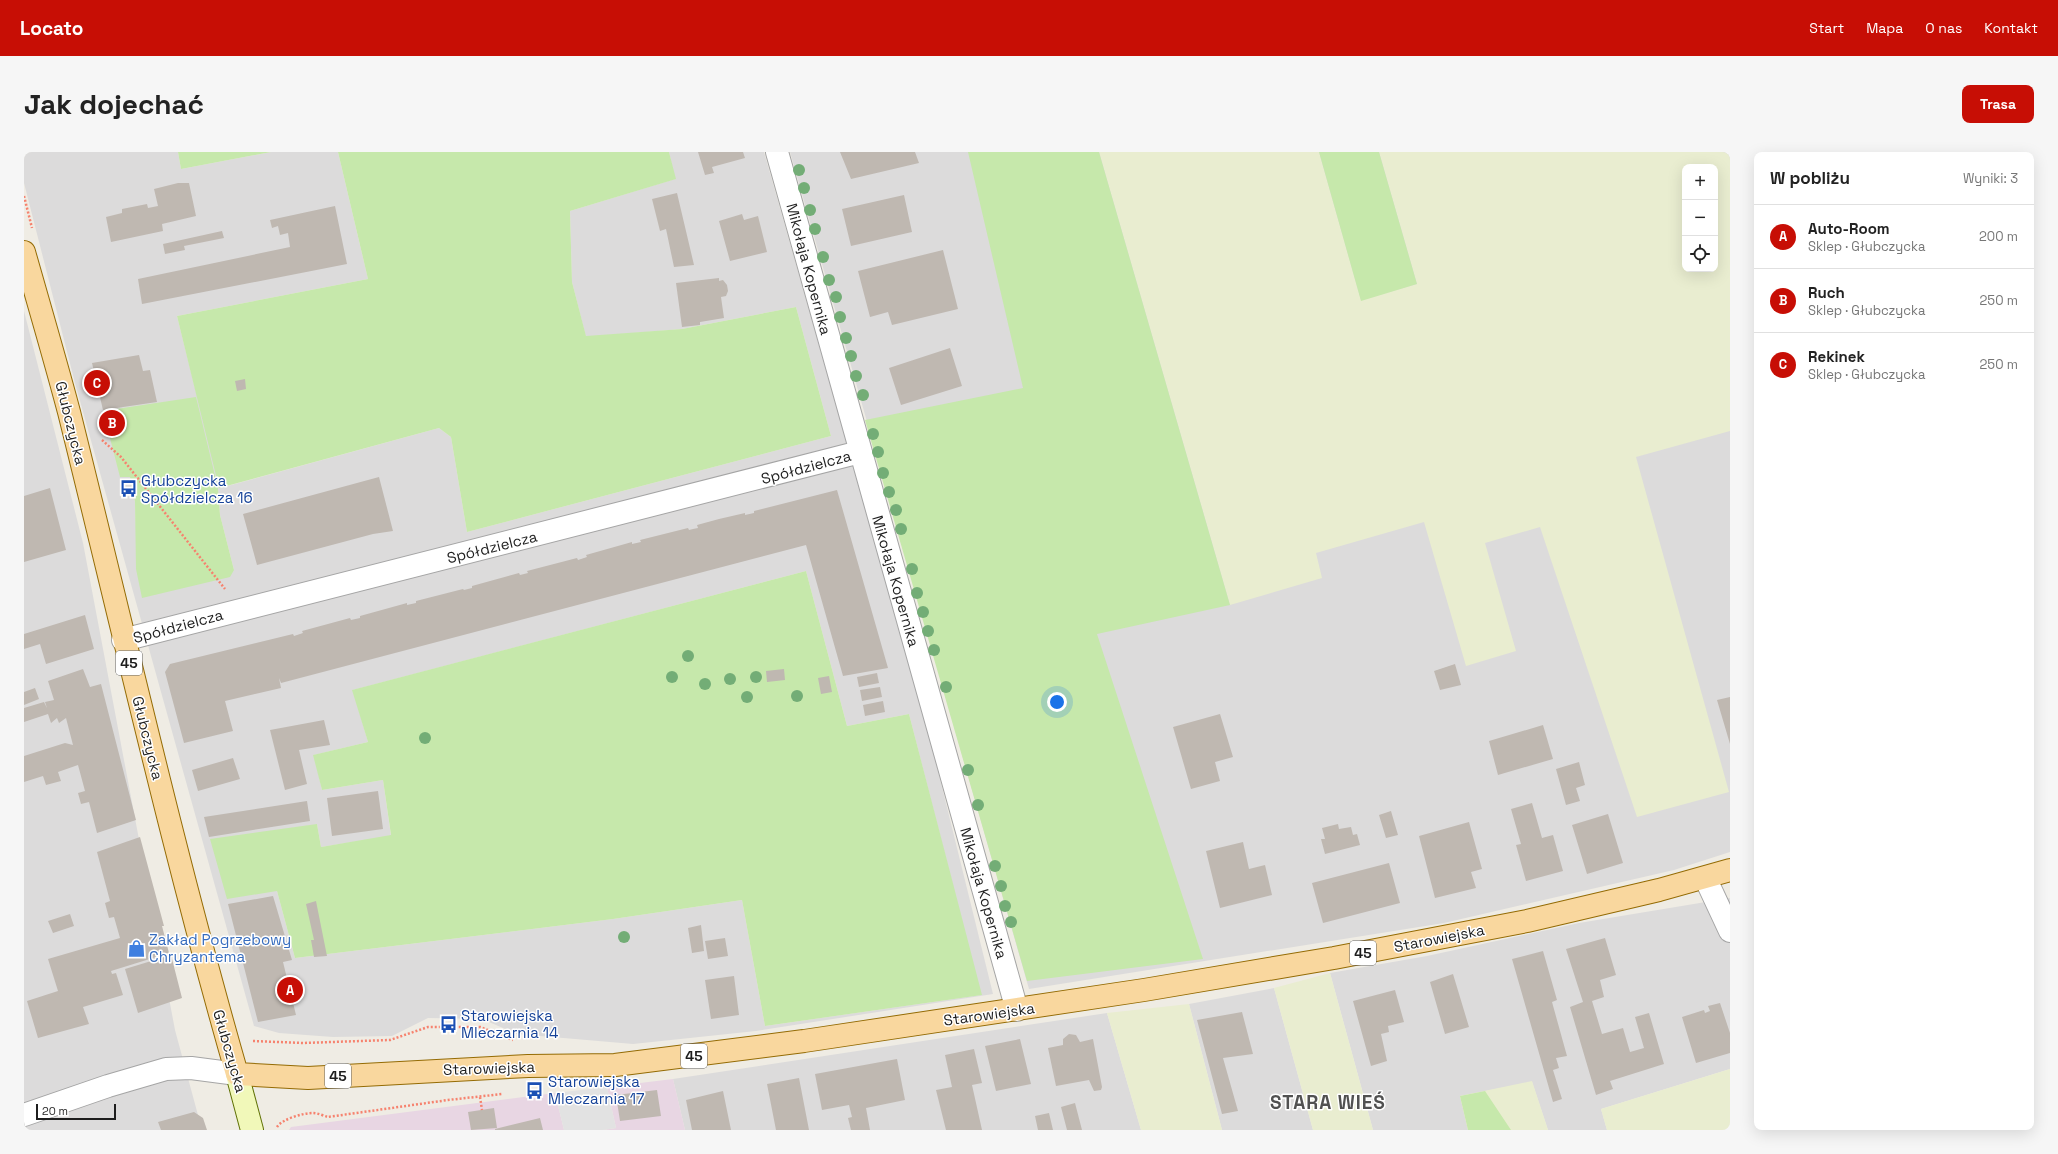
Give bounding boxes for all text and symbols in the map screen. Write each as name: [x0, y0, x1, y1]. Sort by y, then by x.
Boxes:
text: Locato: [20, 16, 83, 41]
text: Start: [1809, 19, 1844, 37]
text: Mapa: [1866, 19, 1903, 37]
text: O nas: [1925, 19, 1962, 37]
text: Kontakt: [1984, 19, 2038, 37]
button: Trasa: [1962, 85, 2034, 123]
text: Jak dojechać: [24, 86, 204, 122]
map controls: [1682, 164, 1718, 272]
button: +: [1682, 164, 1718, 200]
text: W pobliżu: [1770, 167, 1850, 189]
text: Wyniki: 3: [1963, 170, 2018, 187]
button: −: [1682, 200, 1718, 236]
street label: Mikołaja Kopernika: [782, 201, 836, 337]
text: Auto-Room: [1808, 219, 1890, 238]
text: A: [1779, 228, 1787, 245]
text: 200 m: [1979, 228, 2018, 245]
button: locate: [1682, 236, 1718, 272]
text: Sklep · Głubczycka: [1808, 238, 1925, 255]
text: Ruch: [1808, 283, 1845, 302]
text: B: [1779, 292, 1787, 309]
text: 250 m: [1980, 292, 2018, 309]
text: Sklep · Głubczycka: [1808, 302, 1925, 319]
text: Rekinek: [1808, 347, 1865, 366]
text: C: [1779, 356, 1787, 373]
text: 250 m: [1980, 356, 2018, 373]
text: Sklep · Głubczycka: [1808, 366, 1925, 383]
pin: C: [84, 368, 110, 398]
street label: Głubczycka: [51, 379, 91, 467]
pin: B: [99, 408, 125, 438]
street label: Spółdzielcza: [759, 446, 853, 488]
place label: Głubczycka Spółdzielcza 16: [141, 471, 253, 507]
bus stop icon: Głubczycka Spółdzielcza 16: [118, 479, 138, 499]
street label: Mikołaja Kopernika: [868, 513, 924, 649]
street label: Spółdzielcza: [445, 527, 540, 567]
street label: Spółdzielcza: [131, 605, 225, 647]
road number: 45: [116, 651, 142, 675]
your location: [1047, 692, 1067, 712]
street label: Głubczycka: [128, 694, 168, 782]
street label: Mikołaja Kopernika: [956, 825, 1012, 961]
street label: Starowiejska: [1392, 920, 1486, 956]
place label: Zakład Pogrzebowy Chryzantema: [149, 930, 291, 966]
shop icon: Zakład Pogrzebowy Chryzantema: [126, 938, 146, 958]
road number: 45: [1350, 941, 1376, 965]
pin: A: [277, 975, 303, 1005]
street label: Starowiejska: [942, 998, 1036, 1030]
place label: Starowiejska Mleczarnia 14: [461, 1006, 558, 1042]
street label: Głubczycka: [209, 1007, 251, 1095]
bus stop icon: Starowiejska Mleczarnia 14: [438, 1014, 458, 1034]
road number: 45: [681, 1044, 707, 1068]
street label: Starowiejska: [443, 1057, 536, 1079]
road number: 45: [325, 1064, 351, 1088]
place label: Starowiejska Mleczarnia 17: [548, 1072, 644, 1108]
bus stop icon: Starowiejska Mleczarnia 17: [525, 1080, 545, 1100]
district label: STARA WIEŚ: [1270, 1090, 1386, 1115]
scale bar: [36, 1102, 116, 1121]
text: 20 m: [42, 1104, 68, 1118]

